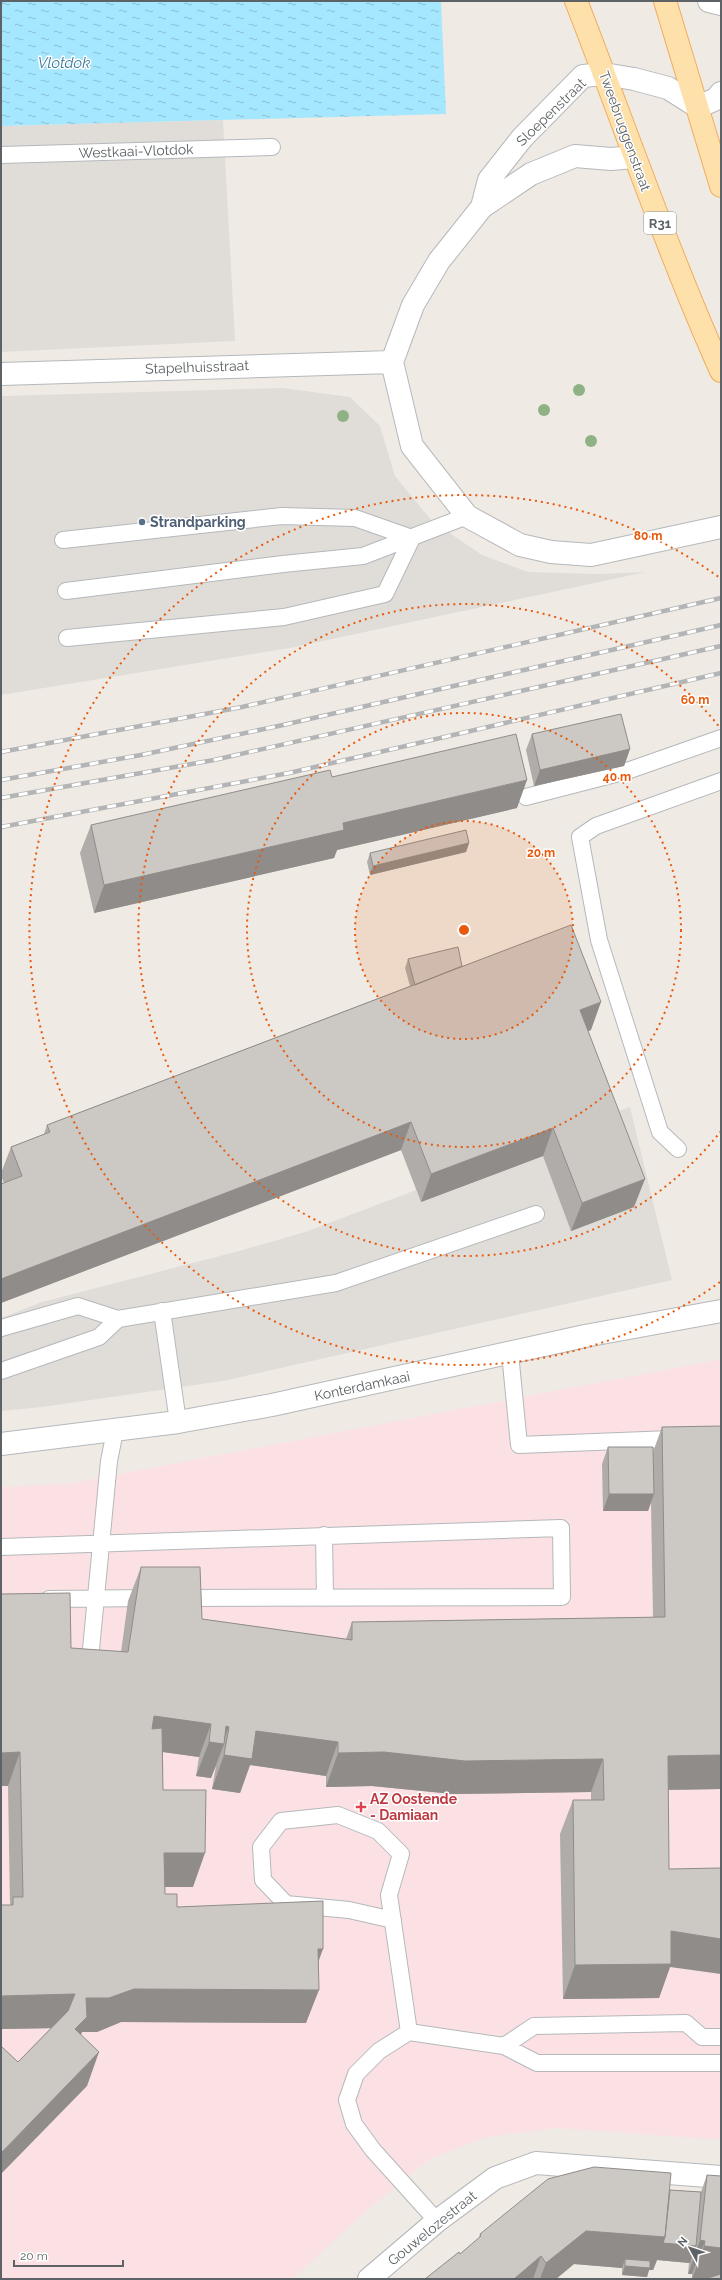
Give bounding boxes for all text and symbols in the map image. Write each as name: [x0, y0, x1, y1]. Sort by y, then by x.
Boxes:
water label: Vlotdok: [38, 54, 90, 72]
street label: Tweebruggenstraat: [596, 69, 654, 194]
street label: Sloepenstraat: [513, 75, 589, 149]
street label: Westkaai-Vlotdok: [78, 141, 194, 161]
road number: R31: [644, 212, 676, 234]
street label: Stapelhuisstraat: [145, 357, 249, 377]
place label: Strandparking: [150, 514, 246, 530]
marker: Strandparking: [137, 517, 147, 527]
text: 80 m: [634, 529, 662, 543]
text: 60 m: [681, 693, 709, 707]
text: 40 m: [603, 770, 631, 784]
text: 20 m: [527, 846, 555, 860]
centre of rings: [457, 923, 471, 937]
street label: Konterdamkaai: [313, 1368, 411, 1404]
place label: AZ Oostende - Damiaan: [370, 1791, 458, 1823]
marker: AZ Oostende - Damiaan: [355, 1801, 367, 1813]
street label: Gouwelozestraat: [385, 2187, 480, 2269]
north arrow: [670, 2228, 710, 2268]
text: N: [675, 2234, 690, 2249]
scale bar: [14, 2242, 123, 2268]
text: 20 m: [20, 2249, 48, 2263]

